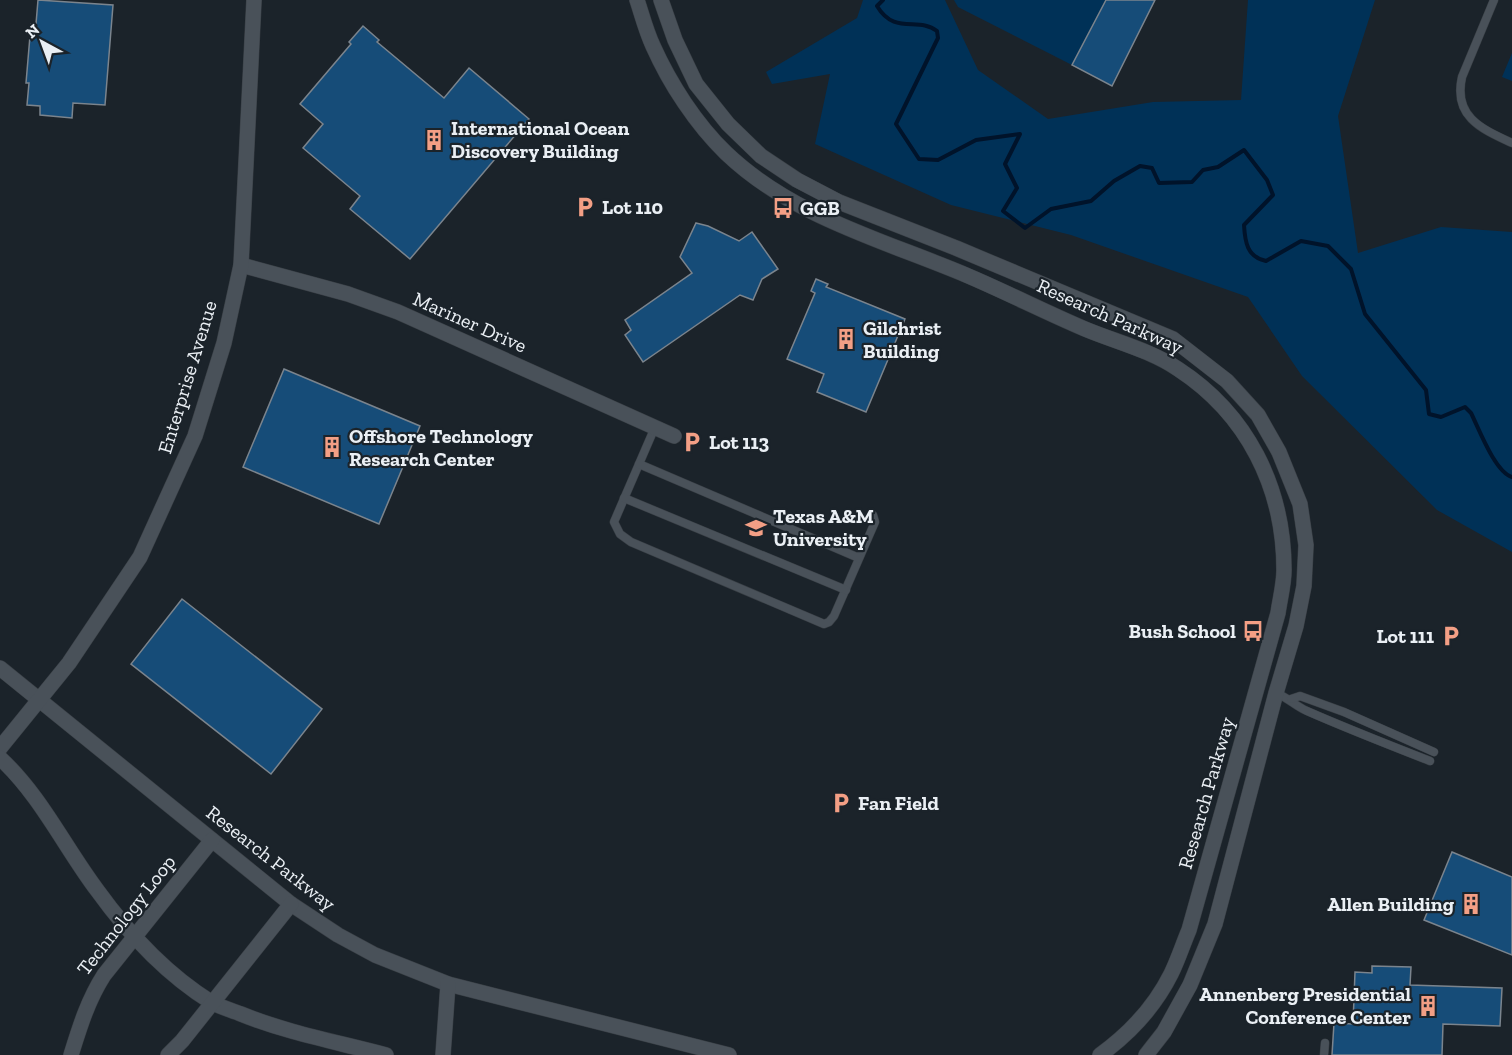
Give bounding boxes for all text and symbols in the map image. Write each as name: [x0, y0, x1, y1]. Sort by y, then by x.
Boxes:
north arrow: [12, 12, 72, 72]
text: N: [22, 20, 43, 42]
place label: International Ocean Discovery Building: [451, 116, 629, 163]
building icon: International Ocean Discovery Building: [422, 128, 446, 152]
parking icon: Lot 110: [573, 195, 597, 219]
place label: Lot 110: [602, 195, 663, 219]
bus stop icon: GGB: [771, 196, 795, 220]
place label: GGB: [800, 196, 840, 220]
street label: Research Parkway: [1033, 273, 1187, 359]
street label: Mariner Drive: [410, 286, 530, 358]
street label: Enterprise Avenue: [152, 298, 222, 456]
place label: Gilchrist Building: [863, 316, 942, 363]
building icon: Gilchrist Building: [834, 327, 858, 351]
place label: Offshore Technology Research Center: [349, 424, 533, 471]
parking icon: Lot 113: [680, 430, 704, 454]
place label: Lot 113: [709, 430, 769, 454]
building icon: Offshore Technology Research Center: [320, 435, 344, 459]
place label: Texas A&M University: [773, 504, 874, 551]
school or university icon: Texas A&M University: [744, 516, 768, 540]
place label: Bush School: [1129, 619, 1236, 643]
bus stop icon: Bush School: [1241, 619, 1265, 643]
place label: Lot 111: [1376, 624, 1434, 648]
parking icon: Lot 111: [1439, 624, 1463, 648]
street label: Research Parkway: [1173, 713, 1239, 872]
parking icon: Fan Field: [829, 791, 853, 815]
place label: Fan Field: [858, 791, 940, 815]
street label: Research Parkway: [202, 800, 341, 916]
street label: Technology Loop: [72, 850, 180, 980]
place label: Allen Building: [1327, 892, 1455, 916]
building icon: Allen Building: [1459, 892, 1483, 916]
place label: Annenberg Presidential Conference Center: [1199, 982, 1411, 1029]
building icon: Annenberg Presidential Conference Center: [1416, 994, 1440, 1018]

